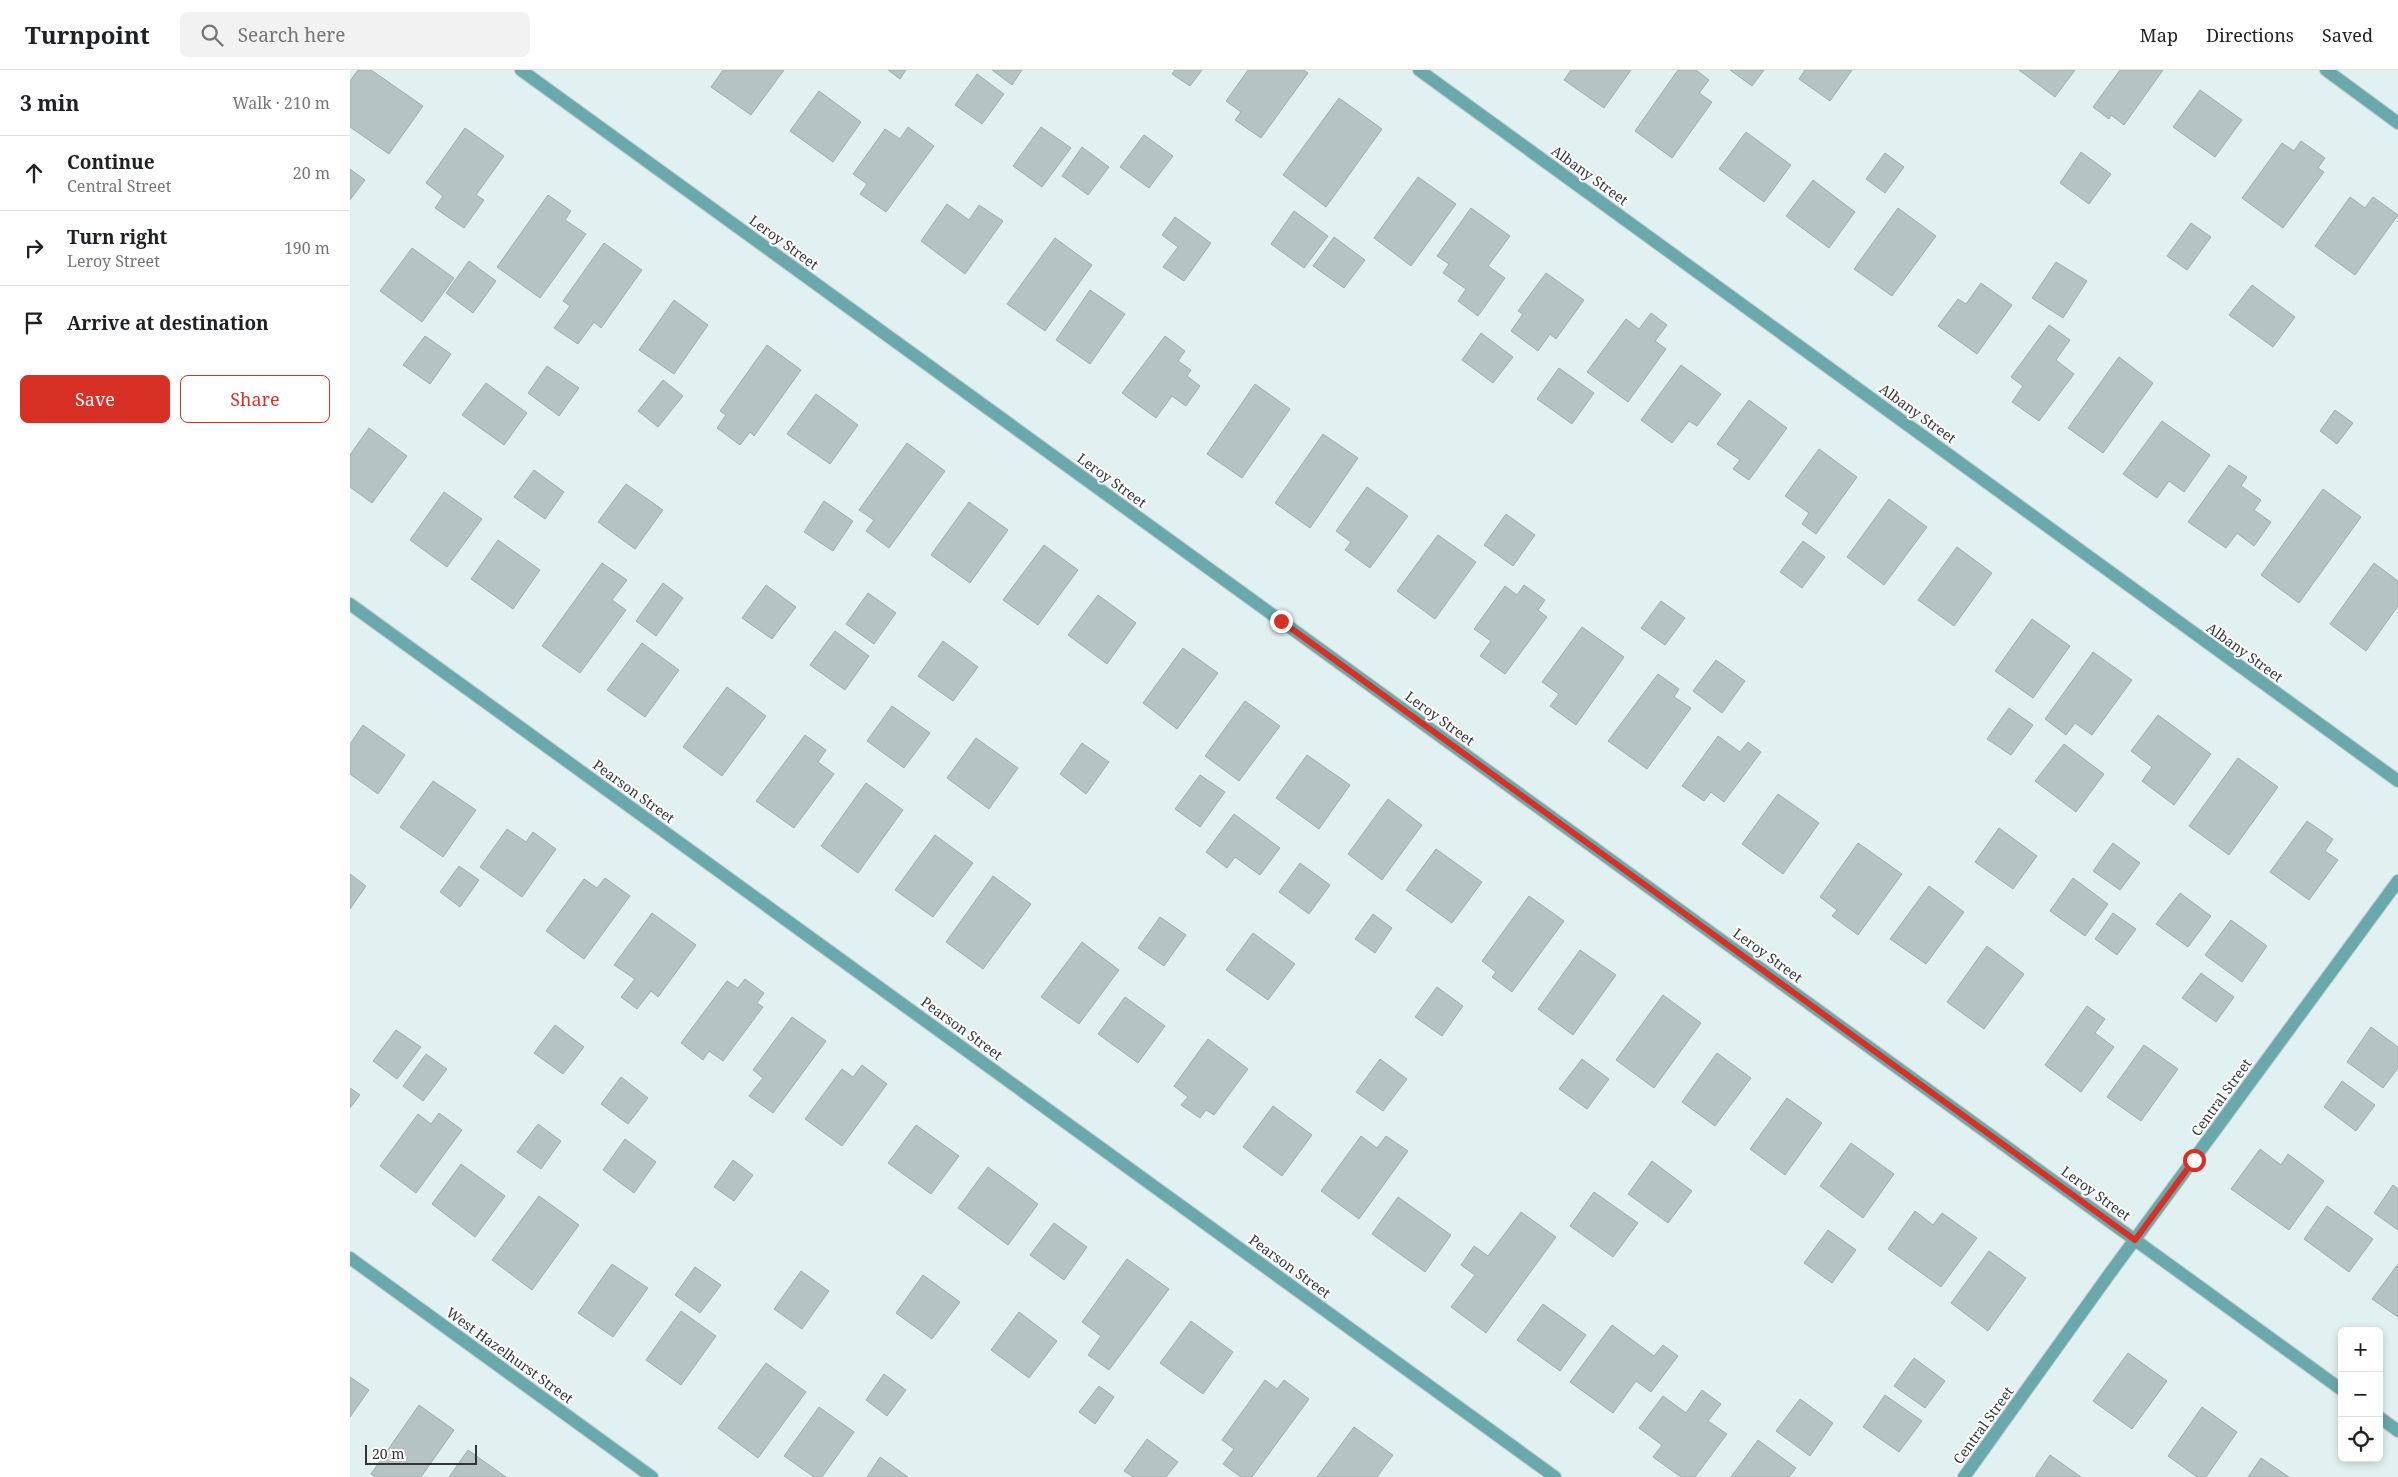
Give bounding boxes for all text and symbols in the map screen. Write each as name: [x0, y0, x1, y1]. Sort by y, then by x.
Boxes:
search box: [180, 12, 530, 57]
text: Turnpoint: [25, 18, 150, 51]
icon: search: [198, 21, 226, 49]
text: Search here: [238, 22, 346, 48]
text: Map: [2140, 23, 2178, 47]
text: Directions: [2206, 23, 2294, 47]
text: Saved: [2322, 23, 2373, 47]
text: 3 min: [20, 89, 79, 117]
text: Walk · 210 m: [233, 92, 330, 114]
street label: Albany Street: [1548, 141, 1632, 209]
text: Continue: [67, 149, 155, 175]
icon: ahead: [20, 159, 48, 187]
text: 20 m: [293, 162, 330, 184]
text: Central Street: [67, 175, 171, 197]
street label: Leroy Street: [746, 210, 822, 274]
text: Turn right: [67, 224, 167, 250]
icon: right: [20, 234, 48, 262]
text: 190 m: [284, 237, 330, 259]
text: Leroy Street: [67, 250, 160, 272]
icon: arrive: [20, 309, 48, 337]
text: Arrive at destination: [67, 310, 269, 336]
button: Save: [20, 375, 170, 423]
button: Share: [180, 375, 330, 423]
street label: Albany Street: [1876, 379, 1960, 447]
street label: Leroy Street: [1074, 448, 1150, 512]
route end: [1270, 610, 1293, 633]
street label: Albany Street: [2203, 618, 2287, 686]
street label: Leroy Street: [1402, 686, 1478, 750]
street label: Pearson Street: [589, 755, 679, 827]
street label: Leroy Street: [1730, 923, 1806, 987]
street label: Pearson Street: [917, 992, 1007, 1064]
street label: Central Street: [2186, 1054, 2256, 1140]
route start: [2183, 1149, 2206, 1172]
street label: Leroy Street: [2058, 1161, 2134, 1225]
street label: Pearson Street: [1245, 1230, 1335, 1302]
street label: West Hazelhurst Street: [443, 1303, 577, 1408]
map controls: [2338, 1327, 2383, 1462]
button: +: [2338, 1327, 2383, 1372]
button: −: [2338, 1372, 2383, 1417]
street label: Central Street: [1948, 1382, 2018, 1468]
button: locate: [2338, 1417, 2383, 1462]
scale bar: [365, 1442, 478, 1465]
text: 20 m: [372, 1444, 405, 1463]

